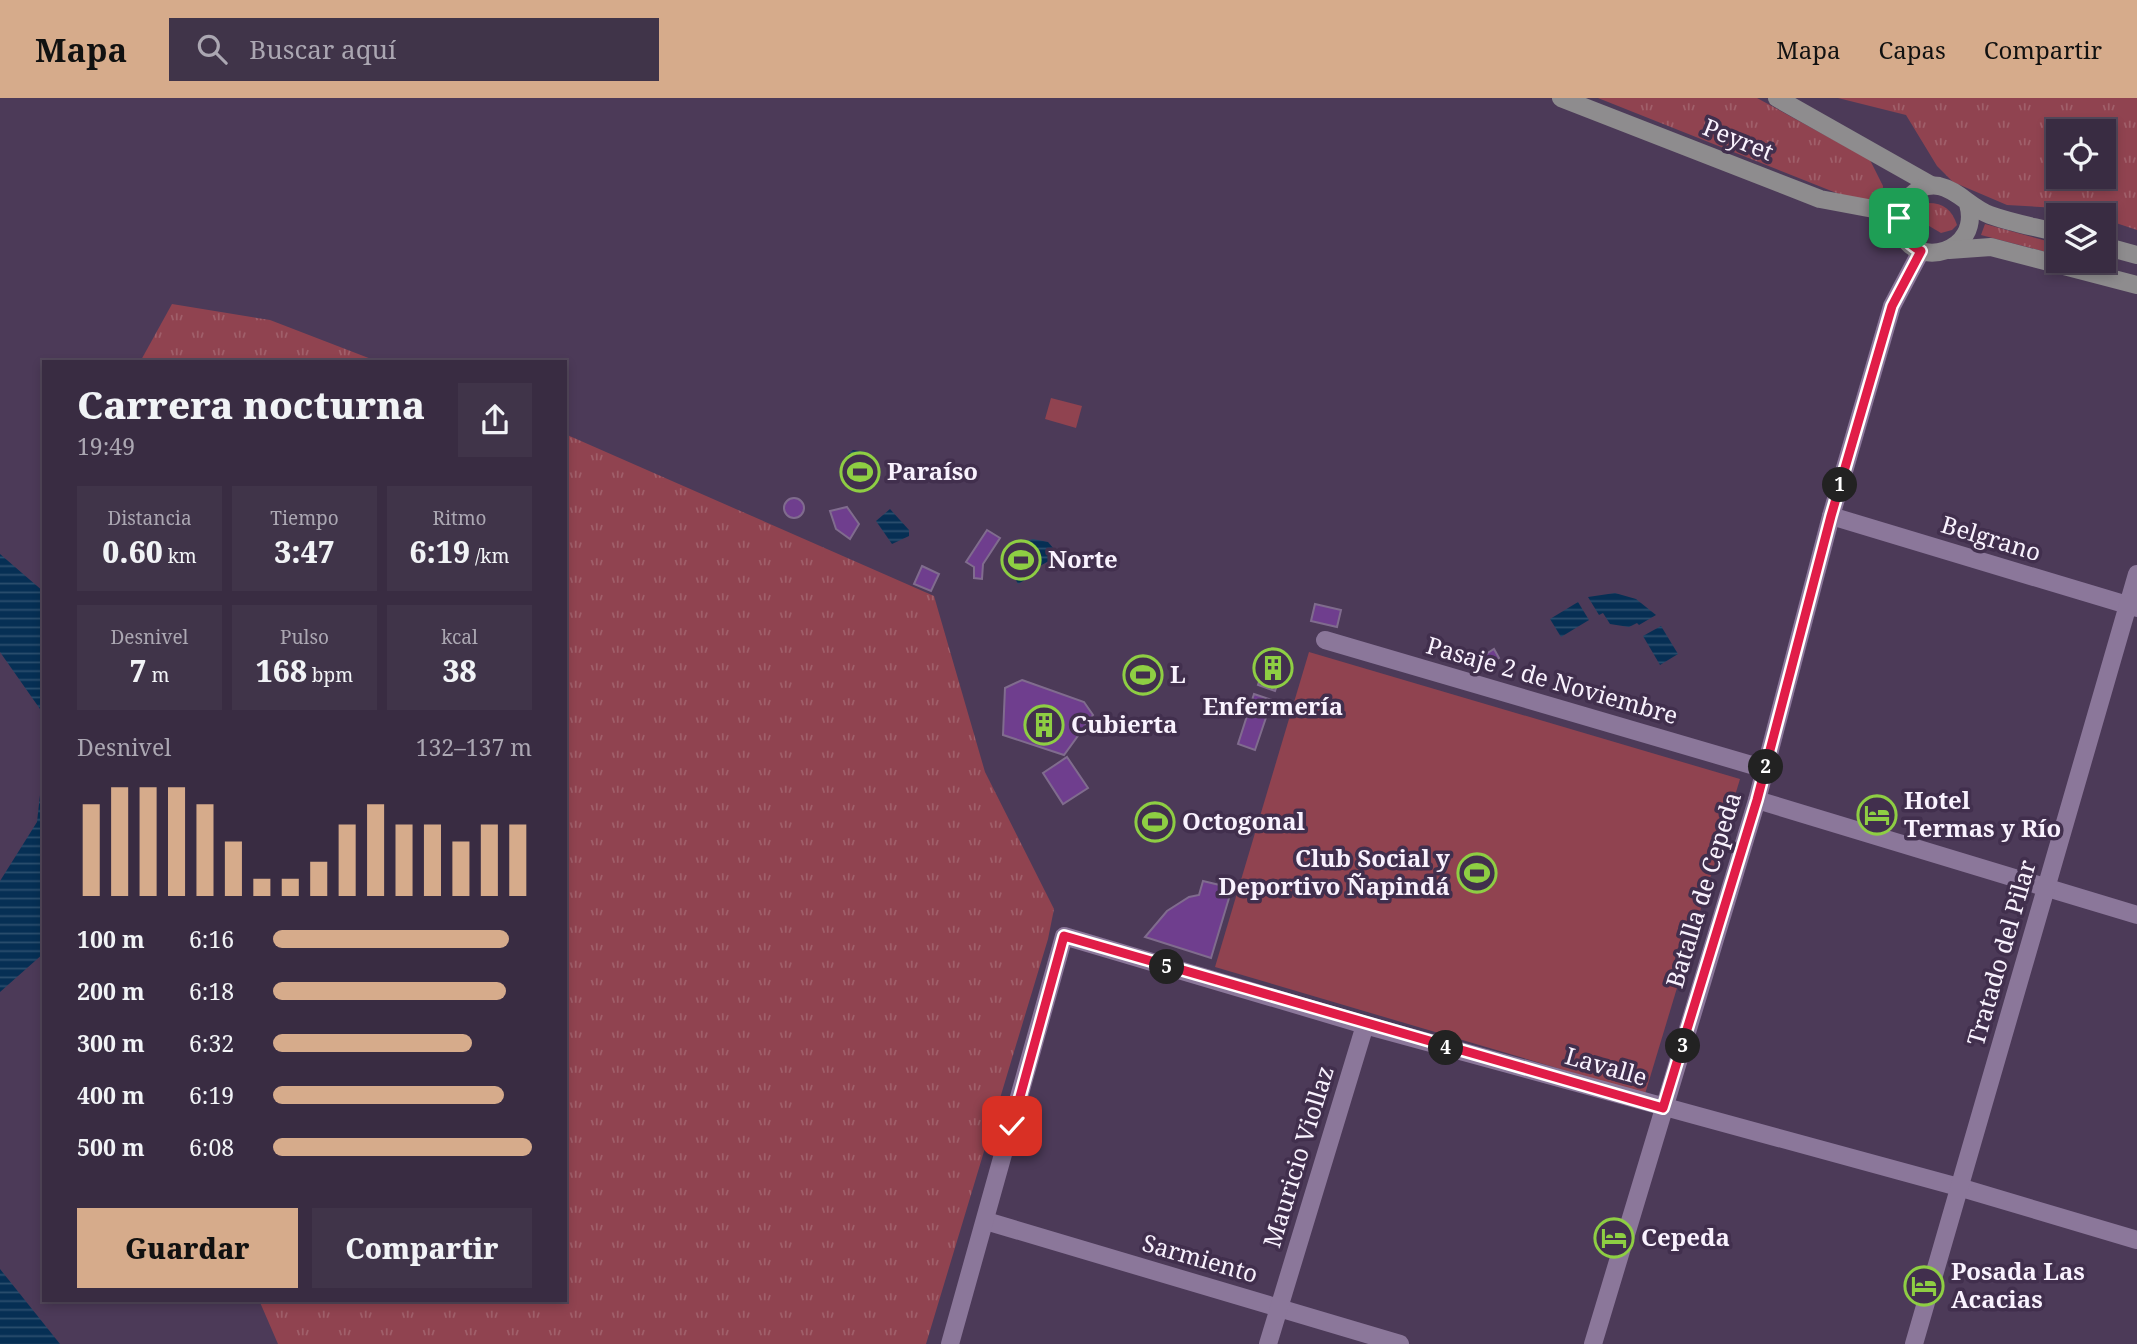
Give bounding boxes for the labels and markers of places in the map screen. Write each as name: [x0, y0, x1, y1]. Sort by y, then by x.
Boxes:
pin: [1869, 188, 1929, 248]
sports icon: Paraíso: [839, 451, 881, 493]
place label: Paraíso: [887, 454, 978, 487]
pin: 1: [1822, 468, 1857, 502]
sports icon: Norte: [1000, 539, 1042, 581]
place label: Norte: [1048, 542, 1118, 575]
building icon: Enfermería: [1252, 647, 1294, 689]
sports icon: L: [1122, 654, 1164, 696]
place label: L: [1170, 657, 1186, 690]
place label: Enfermería: [1203, 689, 1343, 722]
building icon: Cubierta: [1023, 704, 1065, 746]
place label: Cubierta: [1071, 707, 1178, 740]
pin: 2: [1748, 750, 1784, 784]
place label: Hotel Termas y Río: [1904, 783, 2061, 844]
hotel icon: Hotel Termas y Río: [1856, 794, 1898, 836]
sports icon: Octogonal: [1134, 801, 1176, 843]
place label: Octogonal: [1182, 804, 1306, 837]
place label: Club Social y Deportivo Ñapindá: [1218, 841, 1450, 902]
sports icon: Club Social y Deportivo Ñapindá: [1456, 852, 1498, 894]
pin: 5: [1150, 950, 1184, 984]
pin: 3: [1666, 1028, 1700, 1063]
pin: 4: [1428, 1030, 1464, 1066]
pin: [982, 1096, 1042, 1156]
hotel icon: Cepeda: [1593, 1217, 1635, 1259]
place label: Cepeda: [1641, 1220, 1730, 1253]
place label: Posada Las Acacias: [1951, 1254, 2085, 1315]
hotel icon: Posada Las Acacias: [1903, 1265, 1945, 1307]

